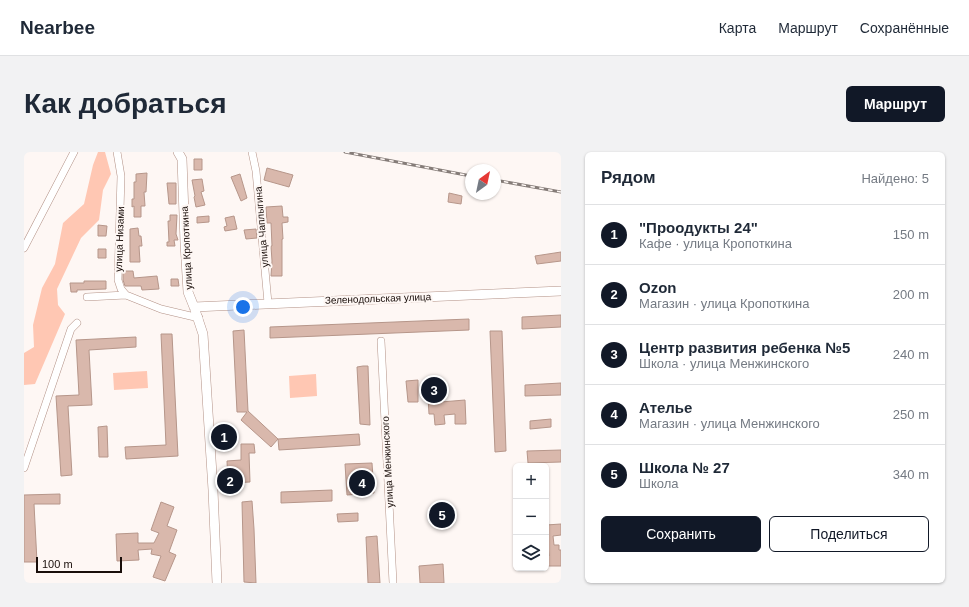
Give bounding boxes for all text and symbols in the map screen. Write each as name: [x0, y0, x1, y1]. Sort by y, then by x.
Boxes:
text: Nearbee: [20, 17, 95, 38]
text: Карта: [719, 20, 756, 36]
text: Маршрут: [778, 20, 838, 36]
text: Сохранённые: [860, 20, 949, 36]
button: Маршрут: [846, 86, 945, 122]
text: Как добраться: [24, 88, 226, 119]
north arrow: [465, 164, 501, 200]
text: Рядом: [601, 168, 656, 187]
text: Найдено: 5: [861, 171, 929, 186]
street label: улица Чаплыгина: [252, 186, 271, 268]
street label: улица Низами: [113, 206, 126, 272]
street label: улица Кропоткина: [179, 206, 194, 290]
text: "Проодукты 24": [639, 219, 758, 236]
text: 1: [610, 227, 618, 242]
text: 150 m: [893, 227, 929, 242]
text: Кафе · улица Кропоткина: [639, 236, 792, 251]
text: Ozon: [639, 279, 677, 296]
text: 2: [610, 287, 618, 302]
text: 200 m: [893, 287, 929, 302]
street label: Зеленодольская улица: [325, 291, 432, 306]
text: Магазин · улица Кропоткина: [639, 296, 809, 311]
your location: [233, 297, 253, 317]
text: Центр развития ребенка №5: [639, 339, 850, 356]
text: 3: [610, 347, 618, 362]
text: 240 m: [893, 347, 929, 362]
text: Школа · улица Менжинского: [639, 356, 809, 371]
pin: 3: [421, 375, 447, 405]
text: Ателье: [639, 399, 692, 416]
text: 4: [610, 407, 618, 422]
text: 250 m: [893, 407, 929, 422]
street label: улица Менжинского: [380, 416, 395, 508]
text: Магазин · улица Менжинского: [639, 416, 820, 431]
pin: 1: [211, 422, 237, 452]
text: Школа № 27: [639, 459, 730, 476]
map controls: [513, 463, 549, 571]
button: +: [513, 463, 549, 499]
pin: 2: [217, 466, 243, 496]
text: 5: [610, 467, 618, 482]
text: 340 m: [893, 467, 929, 482]
pin: 4: [349, 468, 375, 498]
text: Школа: [639, 476, 679, 491]
button: −: [513, 499, 549, 535]
pin: 5: [429, 500, 455, 530]
button: Сохранить: [601, 516, 761, 552]
button: Поделиться: [769, 516, 929, 552]
button: layers: [513, 535, 549, 571]
scale bar: [36, 555, 122, 574]
text: 100 m: [42, 558, 73, 570]

